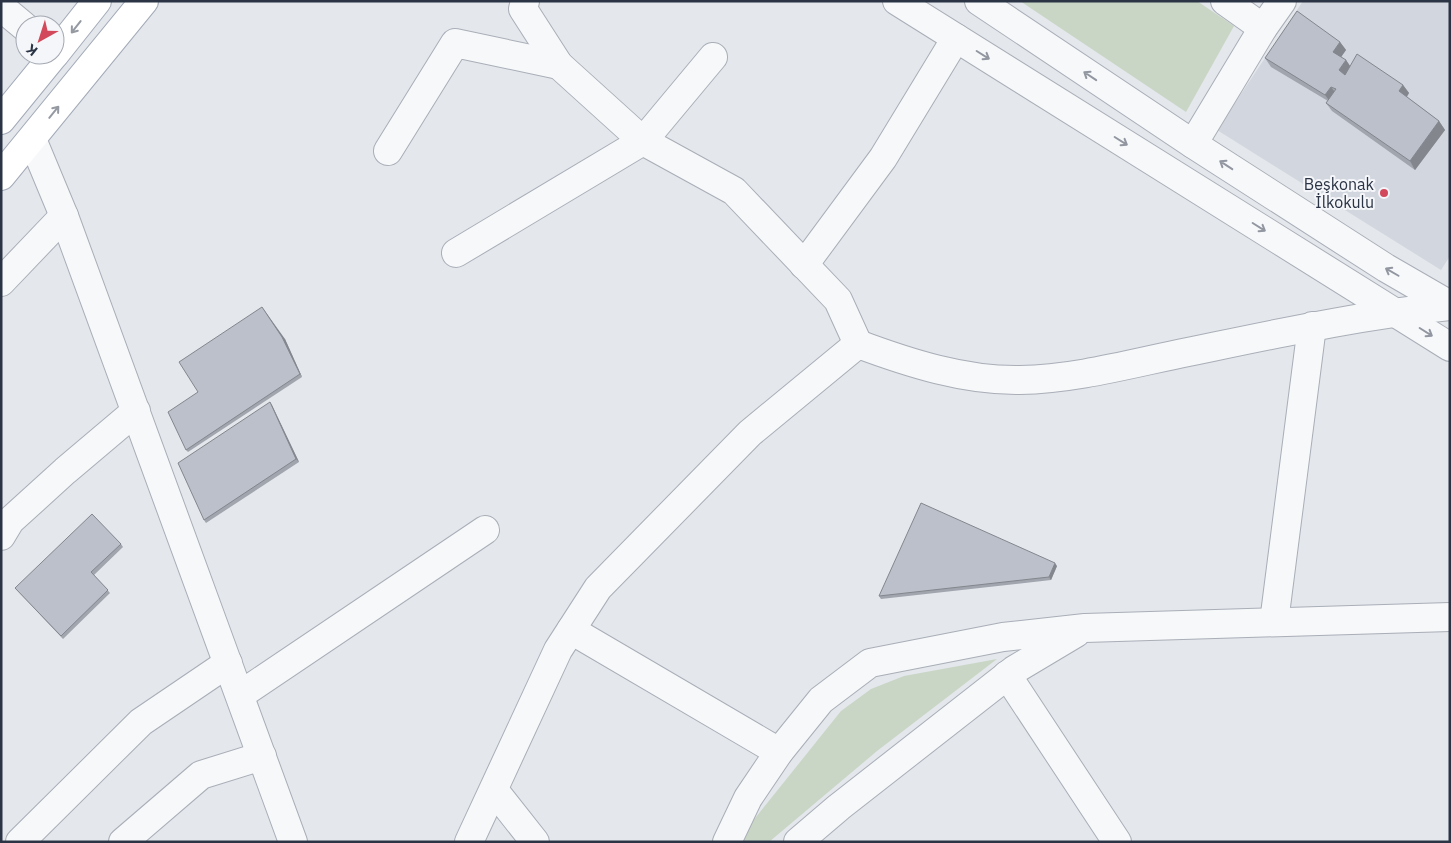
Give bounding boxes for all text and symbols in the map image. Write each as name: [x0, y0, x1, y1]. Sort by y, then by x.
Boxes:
north arrow: [15, 15, 65, 65]
one-way arrow: [70, 21, 81, 34]
text: K: [22, 40, 41, 60]
one-way arrow: [976, 50, 990, 60]
one-way arrow: [1083, 71, 1097, 81]
one-way arrow: [49, 105, 60, 118]
one-way arrow: [1114, 135, 1128, 146]
one-way arrow: [1219, 160, 1233, 170]
place label: Beşkonak İlkokulu: [1304, 174, 1375, 212]
marker: Beşkonak İlkokulu: [1378, 187, 1390, 199]
one-way arrow: [1251, 222, 1265, 232]
one-way arrow: [1386, 266, 1400, 276]
one-way arrow: [1419, 327, 1433, 337]

